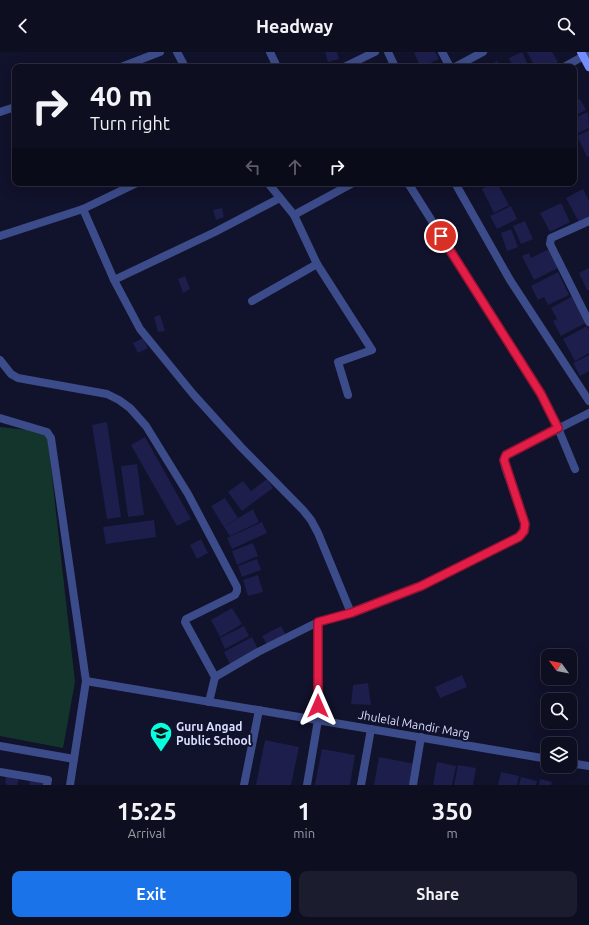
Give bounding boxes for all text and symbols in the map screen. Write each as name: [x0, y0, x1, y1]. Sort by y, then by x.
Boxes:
icon: back: [12, 15, 34, 37]
icon: search: [555, 15, 577, 37]
text: Headway: [256, 16, 333, 36]
icon: right: [24, 80, 76, 132]
text: 40 m: [90, 80, 152, 111]
text: Turn right: [90, 113, 170, 133]
icon: left: [242, 156, 264, 178]
icon: ahead: [284, 156, 306, 178]
icon: right: [326, 156, 348, 178]
pin: [424, 219, 458, 253]
icon: arrive: [430, 225, 452, 247]
north arrow: [541, 649, 577, 685]
map controls: [541, 649, 577, 773]
position arrow: [297, 685, 339, 727]
button: search: [541, 693, 577, 729]
street label: Jhulelal Mandir Marg: [357, 708, 471, 740]
school or university icon: Guru Angad Public School: [148, 720, 174, 753]
place label: Guru Angad Public School: [176, 720, 252, 747]
button: layers: [541, 737, 577, 773]
text: 15:25: [117, 798, 177, 825]
text: 1: [297, 798, 311, 825]
text: 350: [432, 798, 472, 825]
text: Arrival: [128, 826, 166, 840]
text: min: [293, 826, 315, 840]
text: m: [446, 826, 458, 840]
button: Exit: [12, 871, 291, 917]
button: Share: [299, 871, 577, 917]

